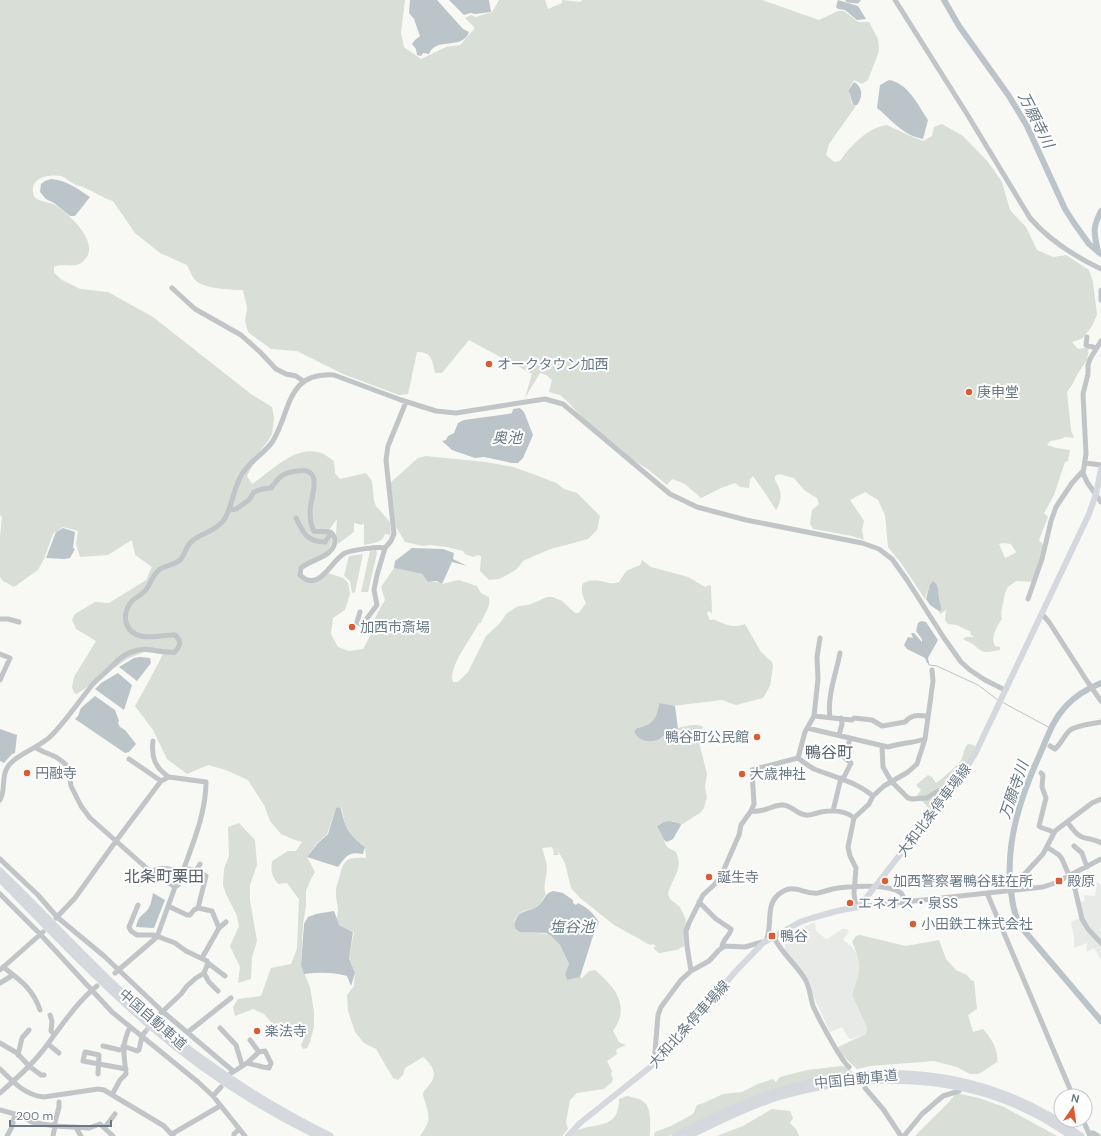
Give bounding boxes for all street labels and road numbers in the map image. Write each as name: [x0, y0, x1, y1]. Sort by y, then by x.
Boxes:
street label: 大和北条停車場線: [893, 760, 975, 860]
street label: 大和北条停車場線: [645, 976, 733, 1072]
street label: 中国自動車道: [115, 985, 191, 1053]
street label: 中国自動車道: [813, 1066, 899, 1092]

